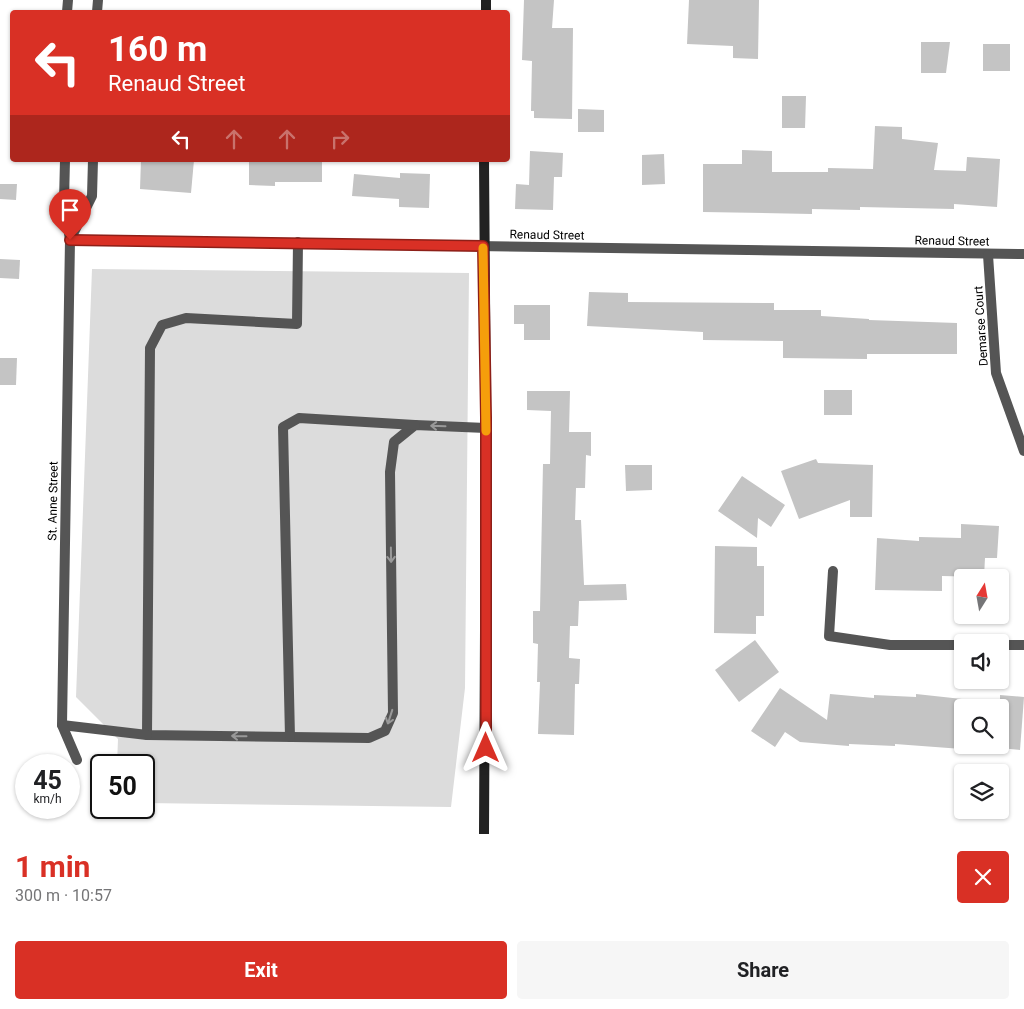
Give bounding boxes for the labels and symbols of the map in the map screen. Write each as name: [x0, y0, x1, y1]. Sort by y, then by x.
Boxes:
pin: [49, 189, 91, 240]
street label: Renaud Street: [509, 227, 585, 243]
street label: Renaud Street: [914, 233, 990, 249]
street label: Demarse Court: [971, 285, 991, 367]
one-way arrow: [430, 421, 446, 431]
street label: St. Anne Street: [45, 461, 61, 541]
one-way arrow: [386, 546, 396, 563]
north arrow: [954, 569, 1009, 624]
one-way arrow: [385, 709, 395, 725]
position arrow: [459, 721, 511, 773]
one-way arrow: [232, 732, 248, 741]
speed limit sign: 50: [90, 754, 155, 819]

